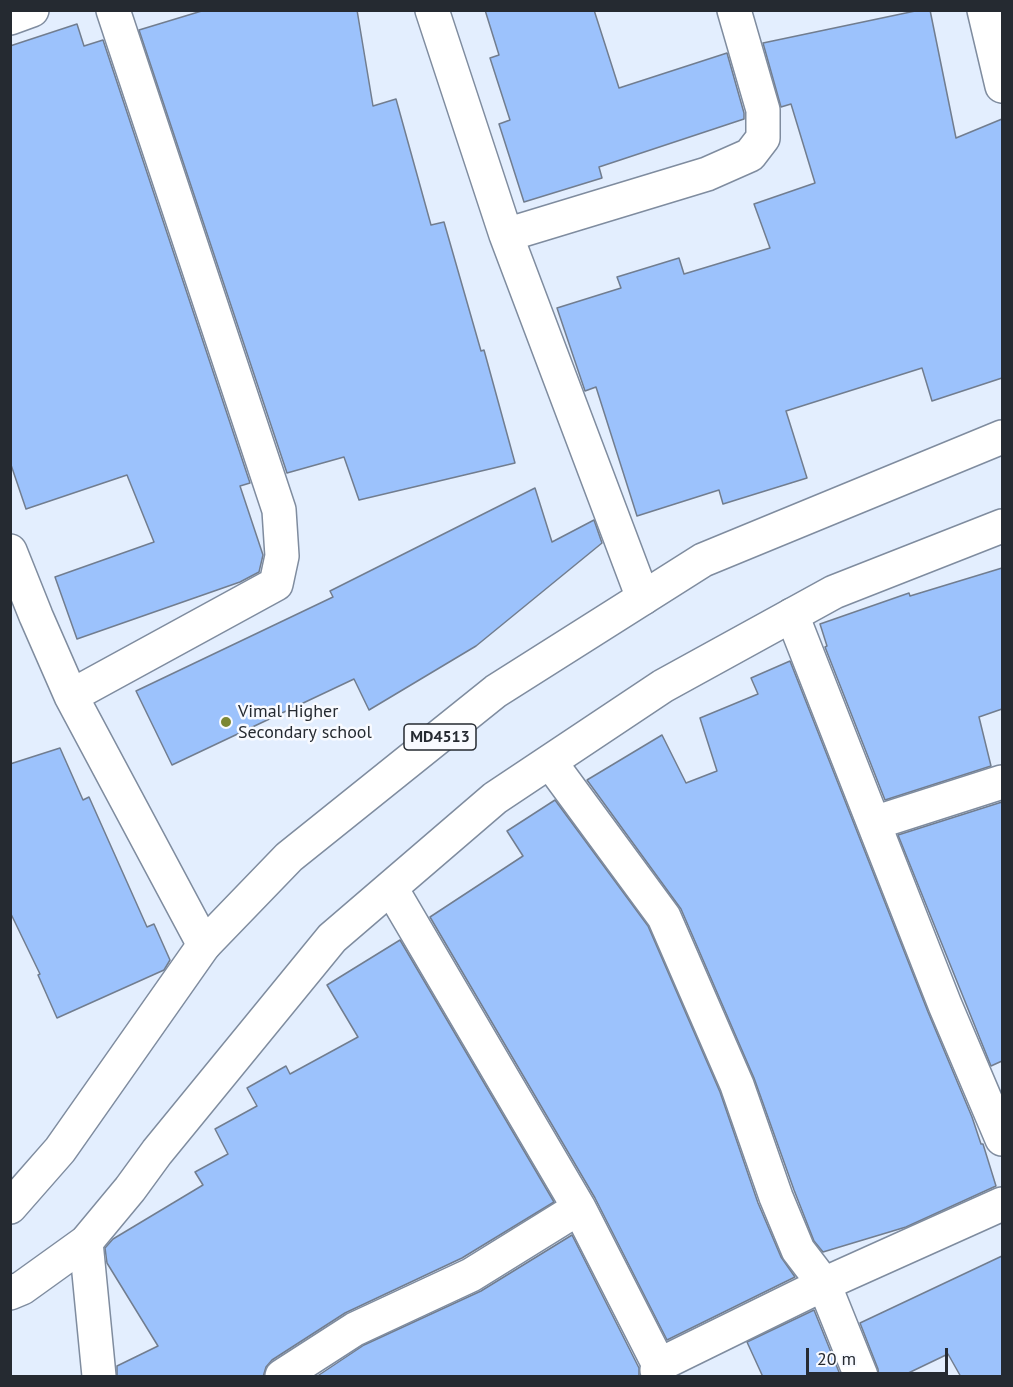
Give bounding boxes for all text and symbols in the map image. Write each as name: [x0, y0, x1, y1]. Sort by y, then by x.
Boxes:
place label: Vimal Higher Secondary school: [238, 701, 372, 744]
marker: Vimal Higher Secondary school: [219, 715, 233, 729]
road number: MD4513: [404, 724, 476, 750]
scale bar: [809, 1336, 952, 1374]
text: 20 m: [817, 1347, 856, 1370]

